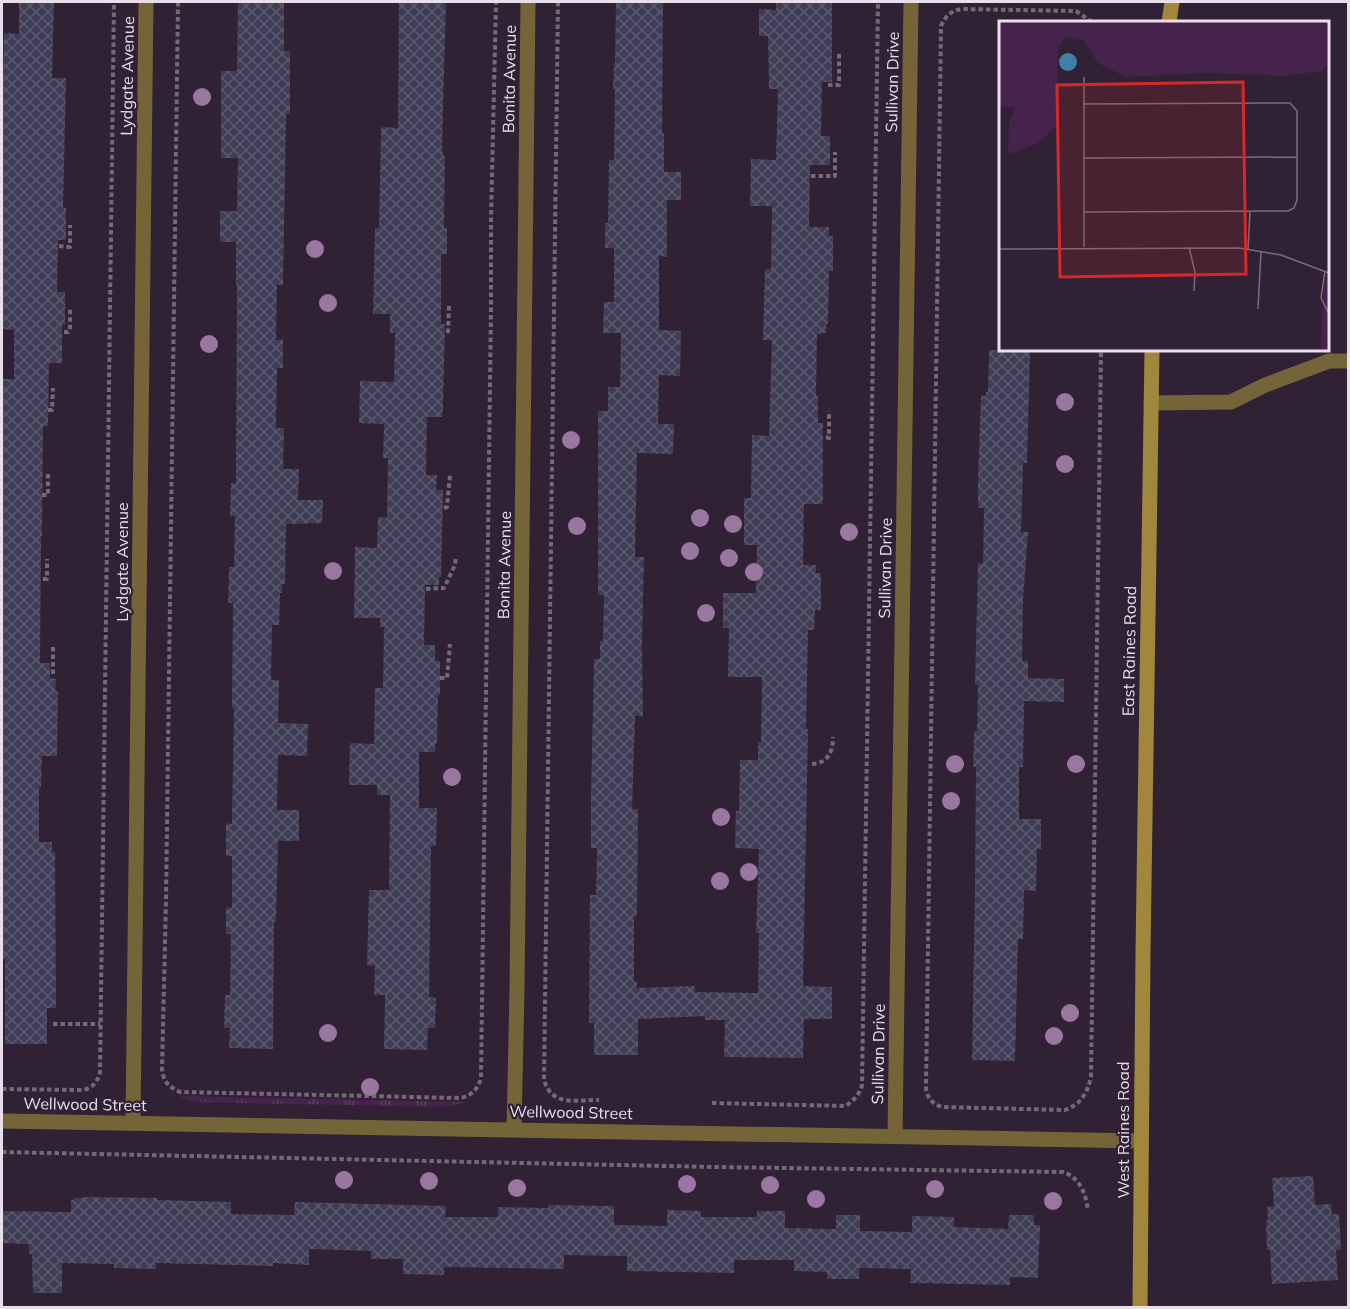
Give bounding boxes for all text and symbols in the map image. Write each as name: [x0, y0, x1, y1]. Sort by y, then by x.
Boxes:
street label: Lydgate Avenue: [116, 16, 138, 136]
inset map: [999, 21, 1329, 351]
street label: Bonita Avenue: [498, 25, 520, 133]
street label: Sullivan Drive: [881, 31, 903, 133]
street label: Lydgate Avenue: [112, 502, 132, 622]
street label: Bonita Avenue: [493, 511, 515, 619]
street label: Sullivan Drive: [874, 517, 896, 619]
street label: East Raines Road: [1118, 586, 1140, 716]
street label: Sullivan Drive: [867, 1003, 889, 1105]
street label: West Raines Road: [1113, 1061, 1133, 1199]
street label: Wellwood Street: [23, 1093, 147, 1115]
street label: Wellwood Street: [509, 1101, 633, 1123]

